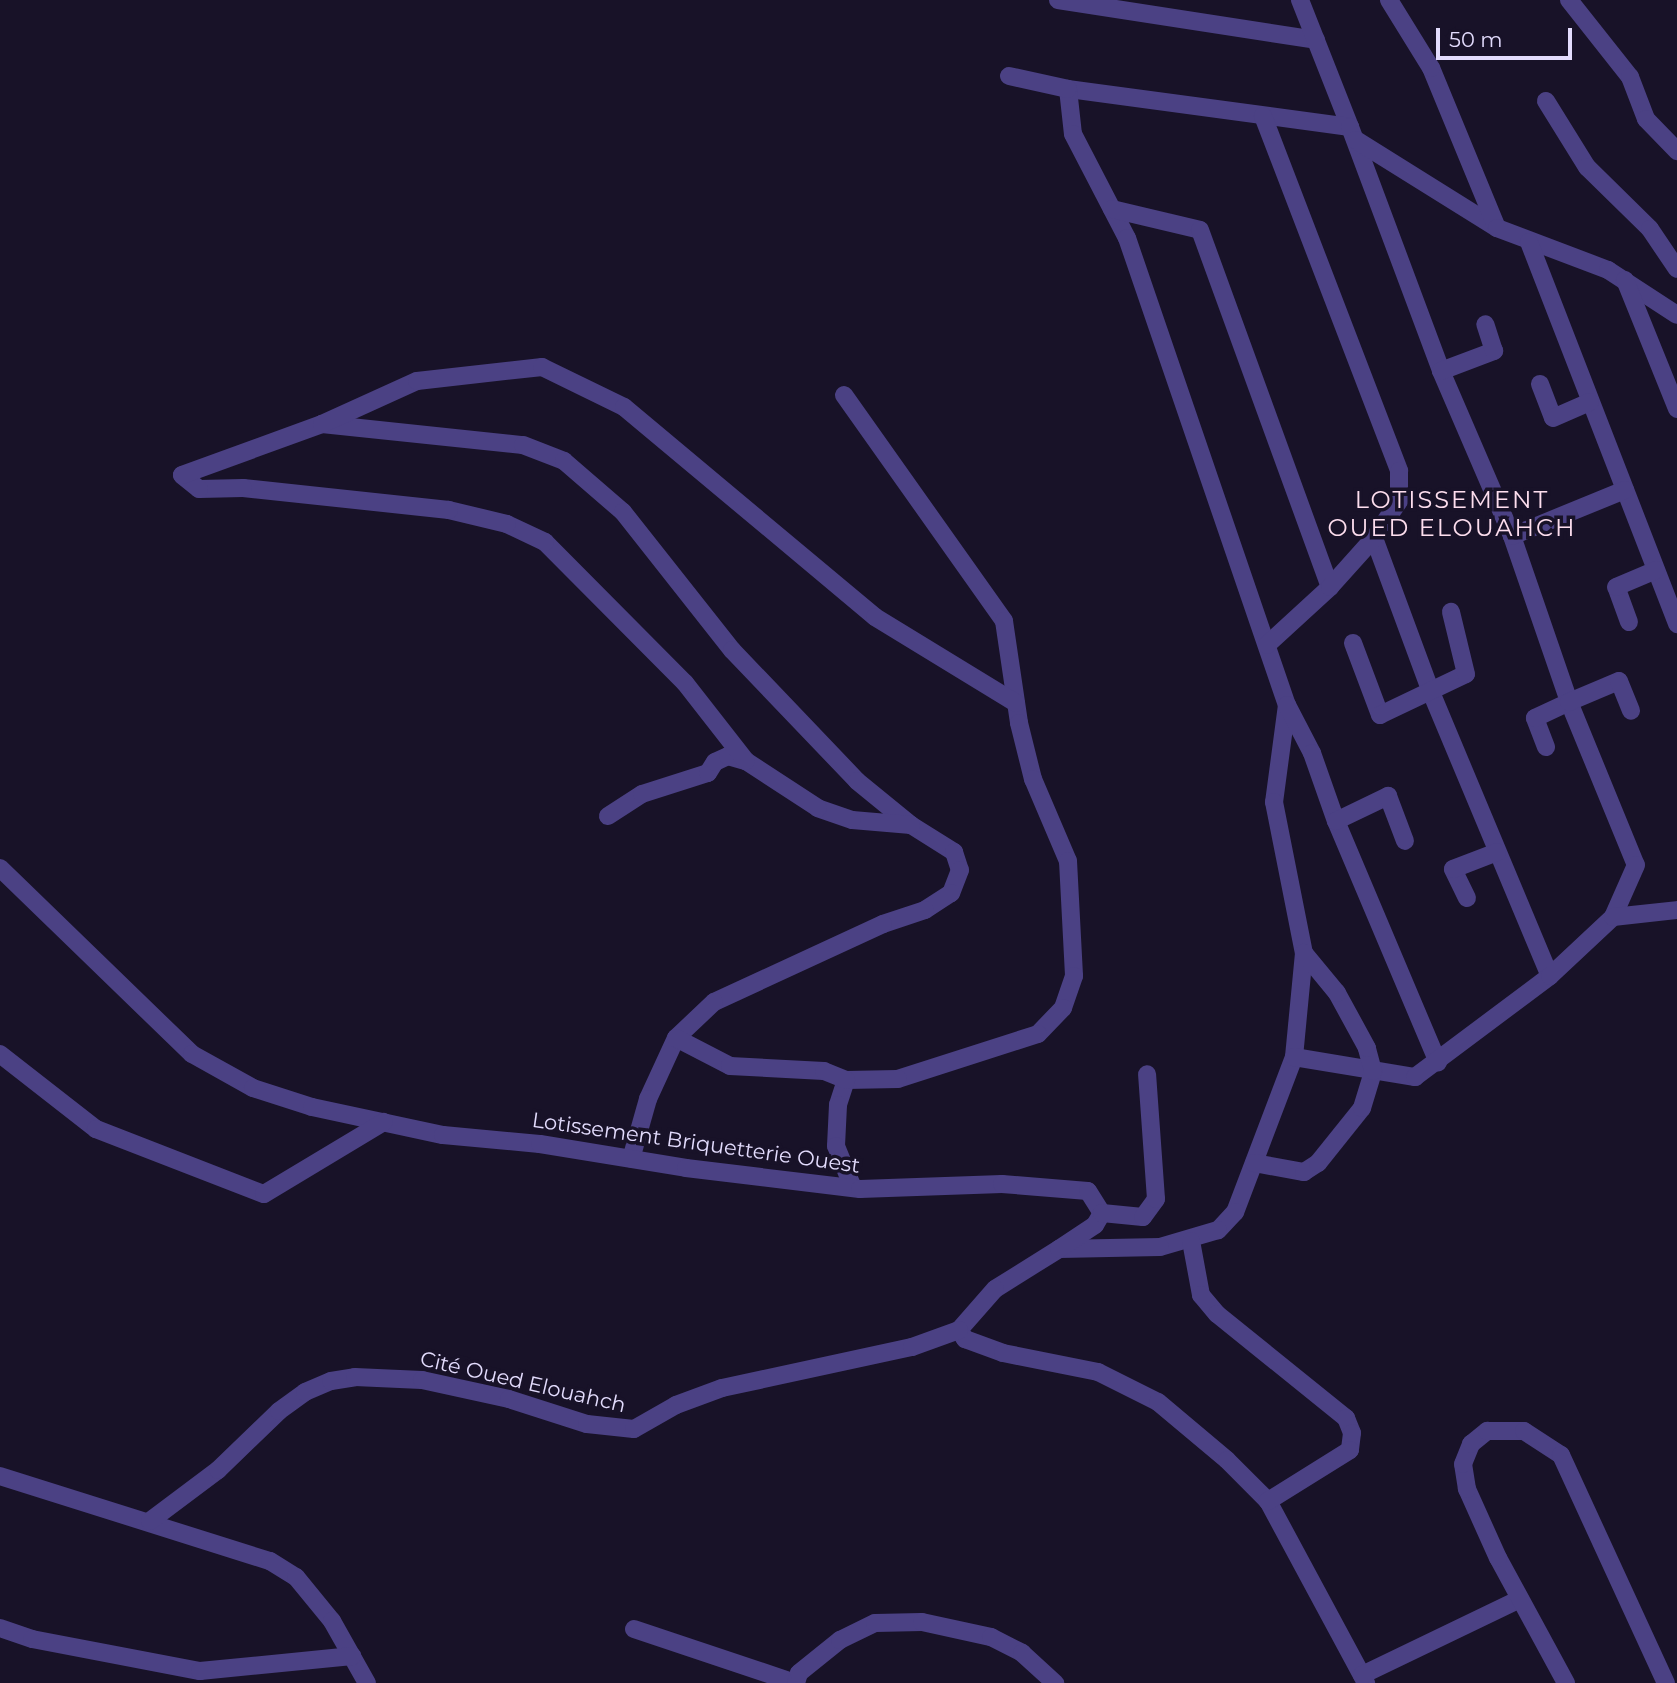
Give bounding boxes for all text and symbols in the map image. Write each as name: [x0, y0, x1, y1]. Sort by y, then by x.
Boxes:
scale bar: [1439, 14, 1576, 58]
text: 50 m: [1449, 27, 1503, 52]
district label: LOTISSEMENT OUED ELOUAHCH: [1329, 486, 1575, 542]
street label: Lotissement Briquetterie Ouest: [530, 1107, 862, 1179]
street label: Cité Oued Elouahch: [418, 1346, 628, 1418]

